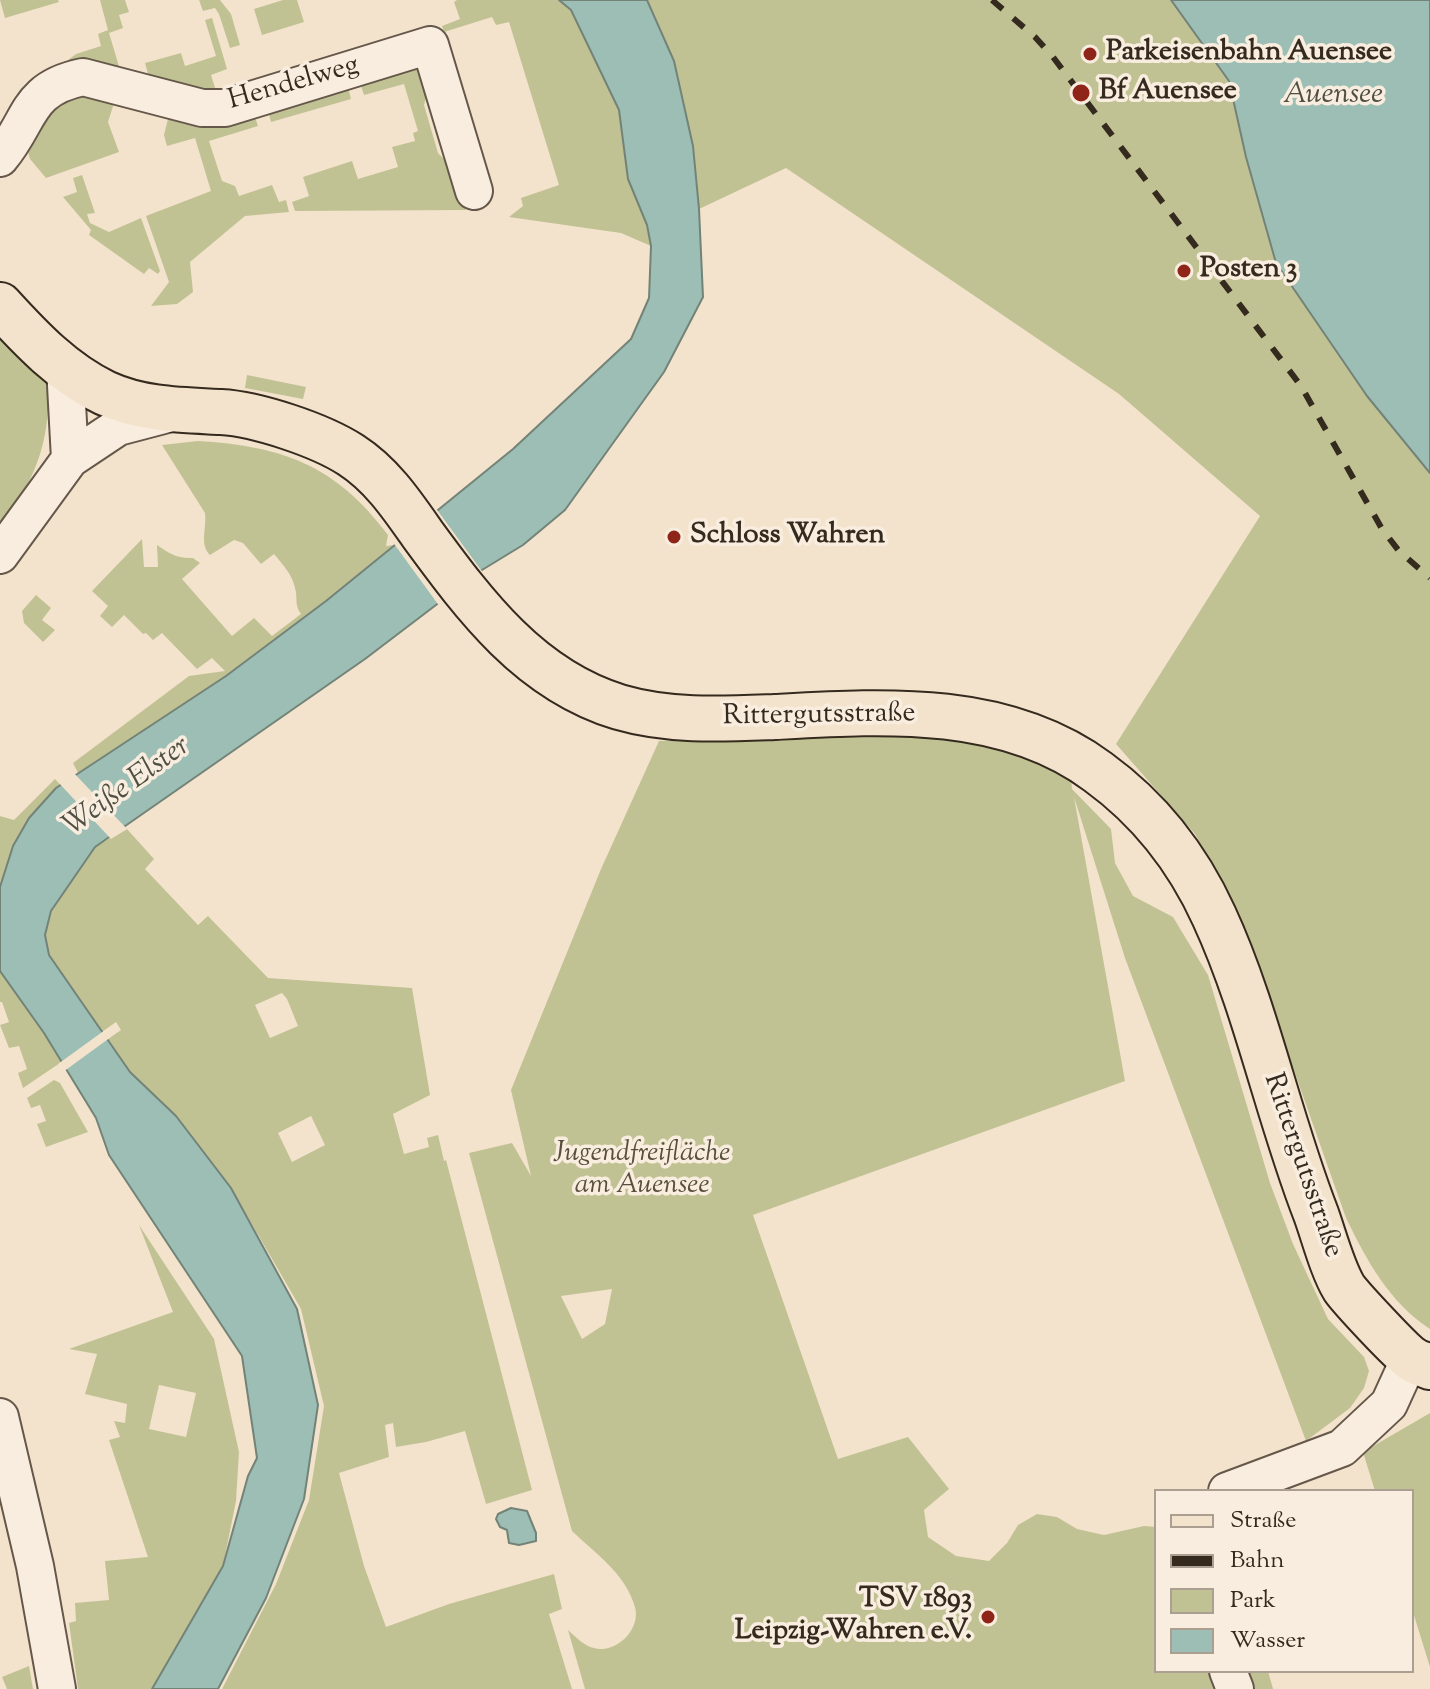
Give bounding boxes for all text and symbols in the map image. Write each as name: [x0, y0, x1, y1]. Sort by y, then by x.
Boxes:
place label: Parkeisenbahn Auensee: [1106, 37, 1392, 71]
marker: Parkeisenbahn Auensee: [1081, 45, 1099, 63]
street label: Hendelweg: [225, 50, 363, 120]
place label: Bf Auensee: [1099, 76, 1237, 110]
water label: Auensee: [1283, 79, 1383, 115]
marker: Bf Auensee: [1070, 82, 1092, 104]
place label: Posten 3: [1200, 254, 1297, 288]
marker: Posten 3: [1175, 262, 1193, 280]
place label: Schloss Wahren: [690, 520, 885, 554]
marker: Schloss Wahren: [665, 528, 683, 546]
street label: Rittergutsstraße: [722, 699, 916, 735]
water label: Weiße Elster: [58, 730, 198, 846]
street label: Rittergutsstraße: [1254, 1069, 1348, 1263]
park label: Jugendfreifläche am Auensee: [554, 1138, 730, 1204]
legend: [1154, 1489, 1414, 1673]
text: Straße: [1230, 1504, 1296, 1538]
text: Bahn: [1230, 1544, 1284, 1578]
place label: TSV 1893 Leipzig-Wahren e.V.: [735, 1584, 972, 1650]
text: Park: [1230, 1584, 1276, 1618]
marker: TSV 1893 Leipzig-Wahren e.V.: [979, 1608, 997, 1626]
text: Wasser: [1230, 1624, 1305, 1658]

